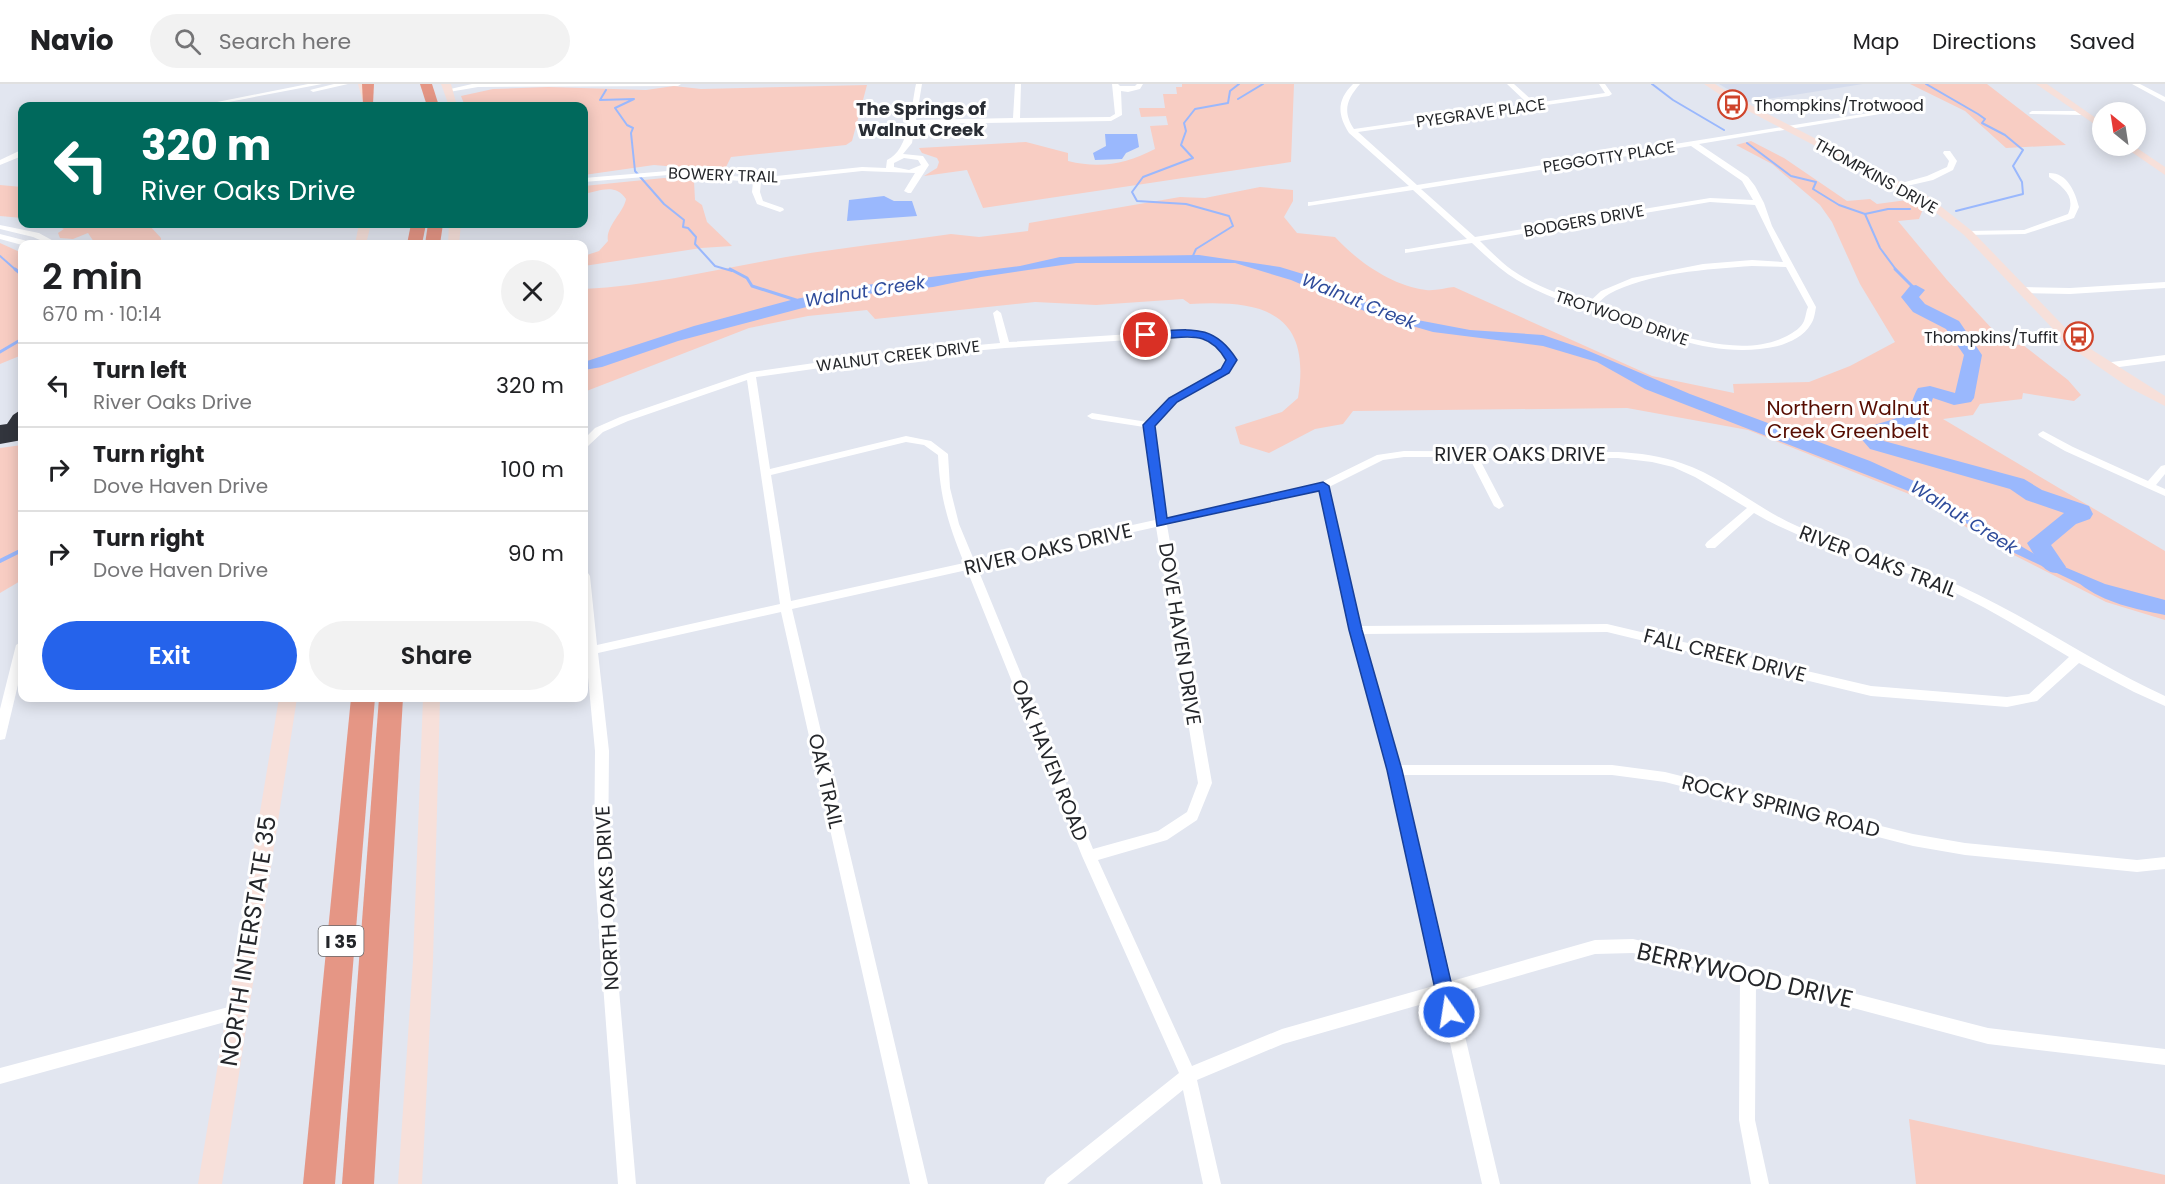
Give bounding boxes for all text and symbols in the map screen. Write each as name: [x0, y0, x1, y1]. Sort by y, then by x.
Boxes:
search box: [150, 14, 570, 68]
text: Navio: [30, 21, 114, 60]
icon: search: [171, 25, 204, 58]
text: Search here: [219, 26, 351, 57]
text: Map: [1853, 27, 1899, 56]
text: Directions: [1932, 27, 2036, 56]
text: Saved: [2069, 27, 2135, 56]
bus stop icon: Thompkins/Trotwood: [1717, 89, 1749, 121]
street label: PYEGRAVE PLACE: [1415, 93, 1547, 133]
place label: Thompkins/Trotwood: [1754, 94, 1924, 117]
district label: The Springs of Walnut Creek: [856, 96, 987, 142]
north arrow: [2092, 102, 2146, 156]
map controls: [2092, 102, 2146, 156]
text: 320 m: [141, 116, 271, 175]
icon: left: [42, 126, 120, 204]
street label: THOMPKINS DRIVE: [1810, 133, 1942, 219]
street label: PEGGOTTY PLACE: [1541, 135, 1677, 179]
street label: BOWERY TRAIL: [668, 162, 778, 188]
text: River Oaks Drive: [141, 172, 356, 209]
street label: BODGERS DRIVE: [1522, 199, 1646, 243]
text: 2 min: [42, 251, 143, 302]
button: close: [501, 260, 564, 323]
water label: Walnut Creek: [1298, 267, 1421, 336]
water label: Walnut Creek: [803, 269, 928, 313]
street label: TROTWOOD DRIVE: [1552, 284, 1692, 352]
text: 670 m · 10:14: [42, 300, 161, 328]
pin: [1120, 309, 1171, 360]
icon: arrive: [1129, 318, 1162, 351]
bus stop icon: Thompkins/Tuffit: [2063, 321, 2095, 353]
place label: Thompkins/Tuffit: [1924, 326, 2058, 349]
street label: WALNUT CREEK DRIVE: [815, 335, 981, 377]
text: Turn left: [93, 355, 187, 386]
icon: left: [42, 369, 75, 402]
text: 320 m: [496, 370, 564, 401]
text: River Oaks Drive: [93, 388, 252, 416]
park label: Northern Walnut Creek Greenbelt: [1766, 394, 1930, 445]
text: Turn right: [93, 439, 204, 470]
street label: RIVER OAKS DRIVE: [1434, 440, 1606, 468]
icon: right: [42, 453, 75, 486]
text: 100 m: [501, 454, 564, 485]
text: Dove Haven Drive: [93, 472, 268, 500]
water label: Walnut Creek: [1906, 474, 2023, 560]
street label: RIVER OAKS DRIVE: [961, 516, 1135, 582]
street label: RIVER OAKS TRAIL: [1795, 518, 1961, 604]
text: Turn right: [93, 523, 204, 554]
icon: right: [42, 537, 75, 570]
text: 90 m: [508, 538, 564, 569]
street label: DOVE HAVEN DRIVE: [1152, 541, 1208, 727]
text: Dove Haven Drive: [93, 556, 268, 584]
button: Exit: [42, 621, 297, 690]
button: Share: [309, 621, 564, 690]
street label: FALL CREEK DRIVE: [1641, 621, 1809, 689]
street label: OAK HAVEN ROAD: [1005, 675, 1095, 845]
street label: OAK TRAIL: [801, 731, 851, 832]
street label: ROCKY SPRING ROAD: [1679, 768, 1883, 844]
street label: NORTH OAKS DRIVE: [588, 805, 626, 991]
street label: NORTH INTERSTATE 35: [212, 813, 284, 1069]
road number: I 35: [318, 926, 364, 956]
street label: BERRYWOOD DRIVE: [1634, 934, 1856, 1016]
position arrow: [1417, 980, 1481, 1044]

